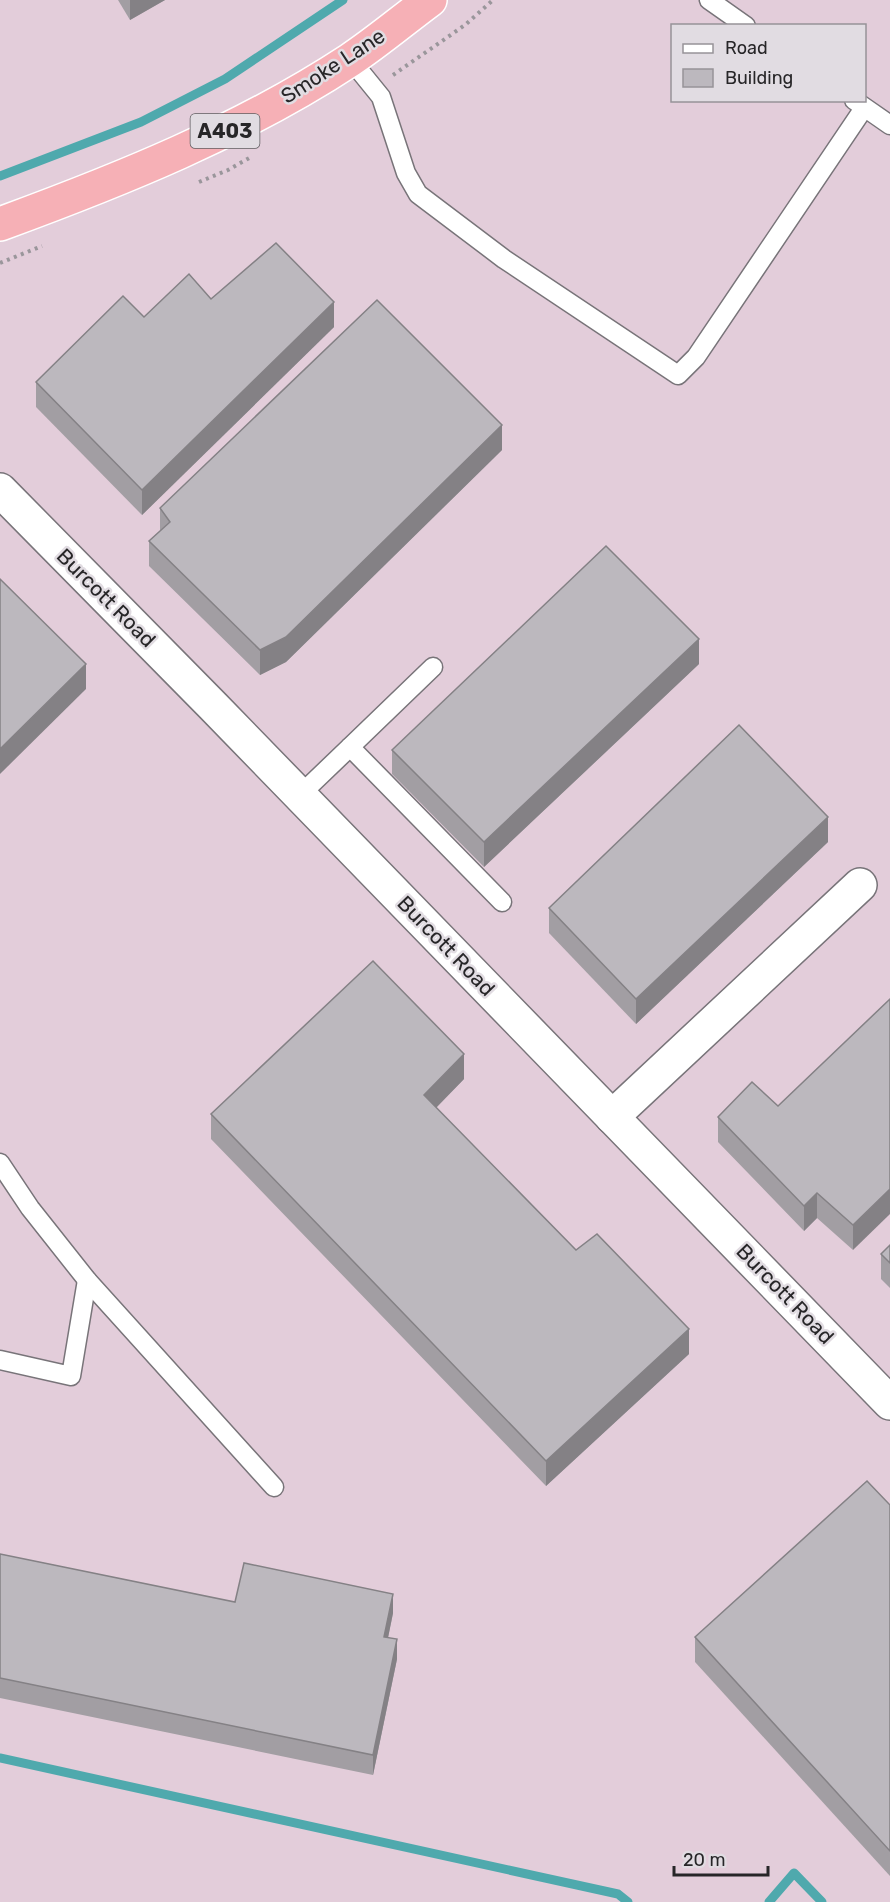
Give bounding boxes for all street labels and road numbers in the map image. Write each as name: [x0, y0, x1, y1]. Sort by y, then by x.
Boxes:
street label: Smoke Lane: [276, 23, 389, 108]
road number: A403: [190, 114, 260, 148]
street label: Burcott Road: [52, 543, 161, 652]
street label: Burcott Road: [392, 890, 500, 1001]
street label: Burcott Road: [731, 1238, 839, 1349]

